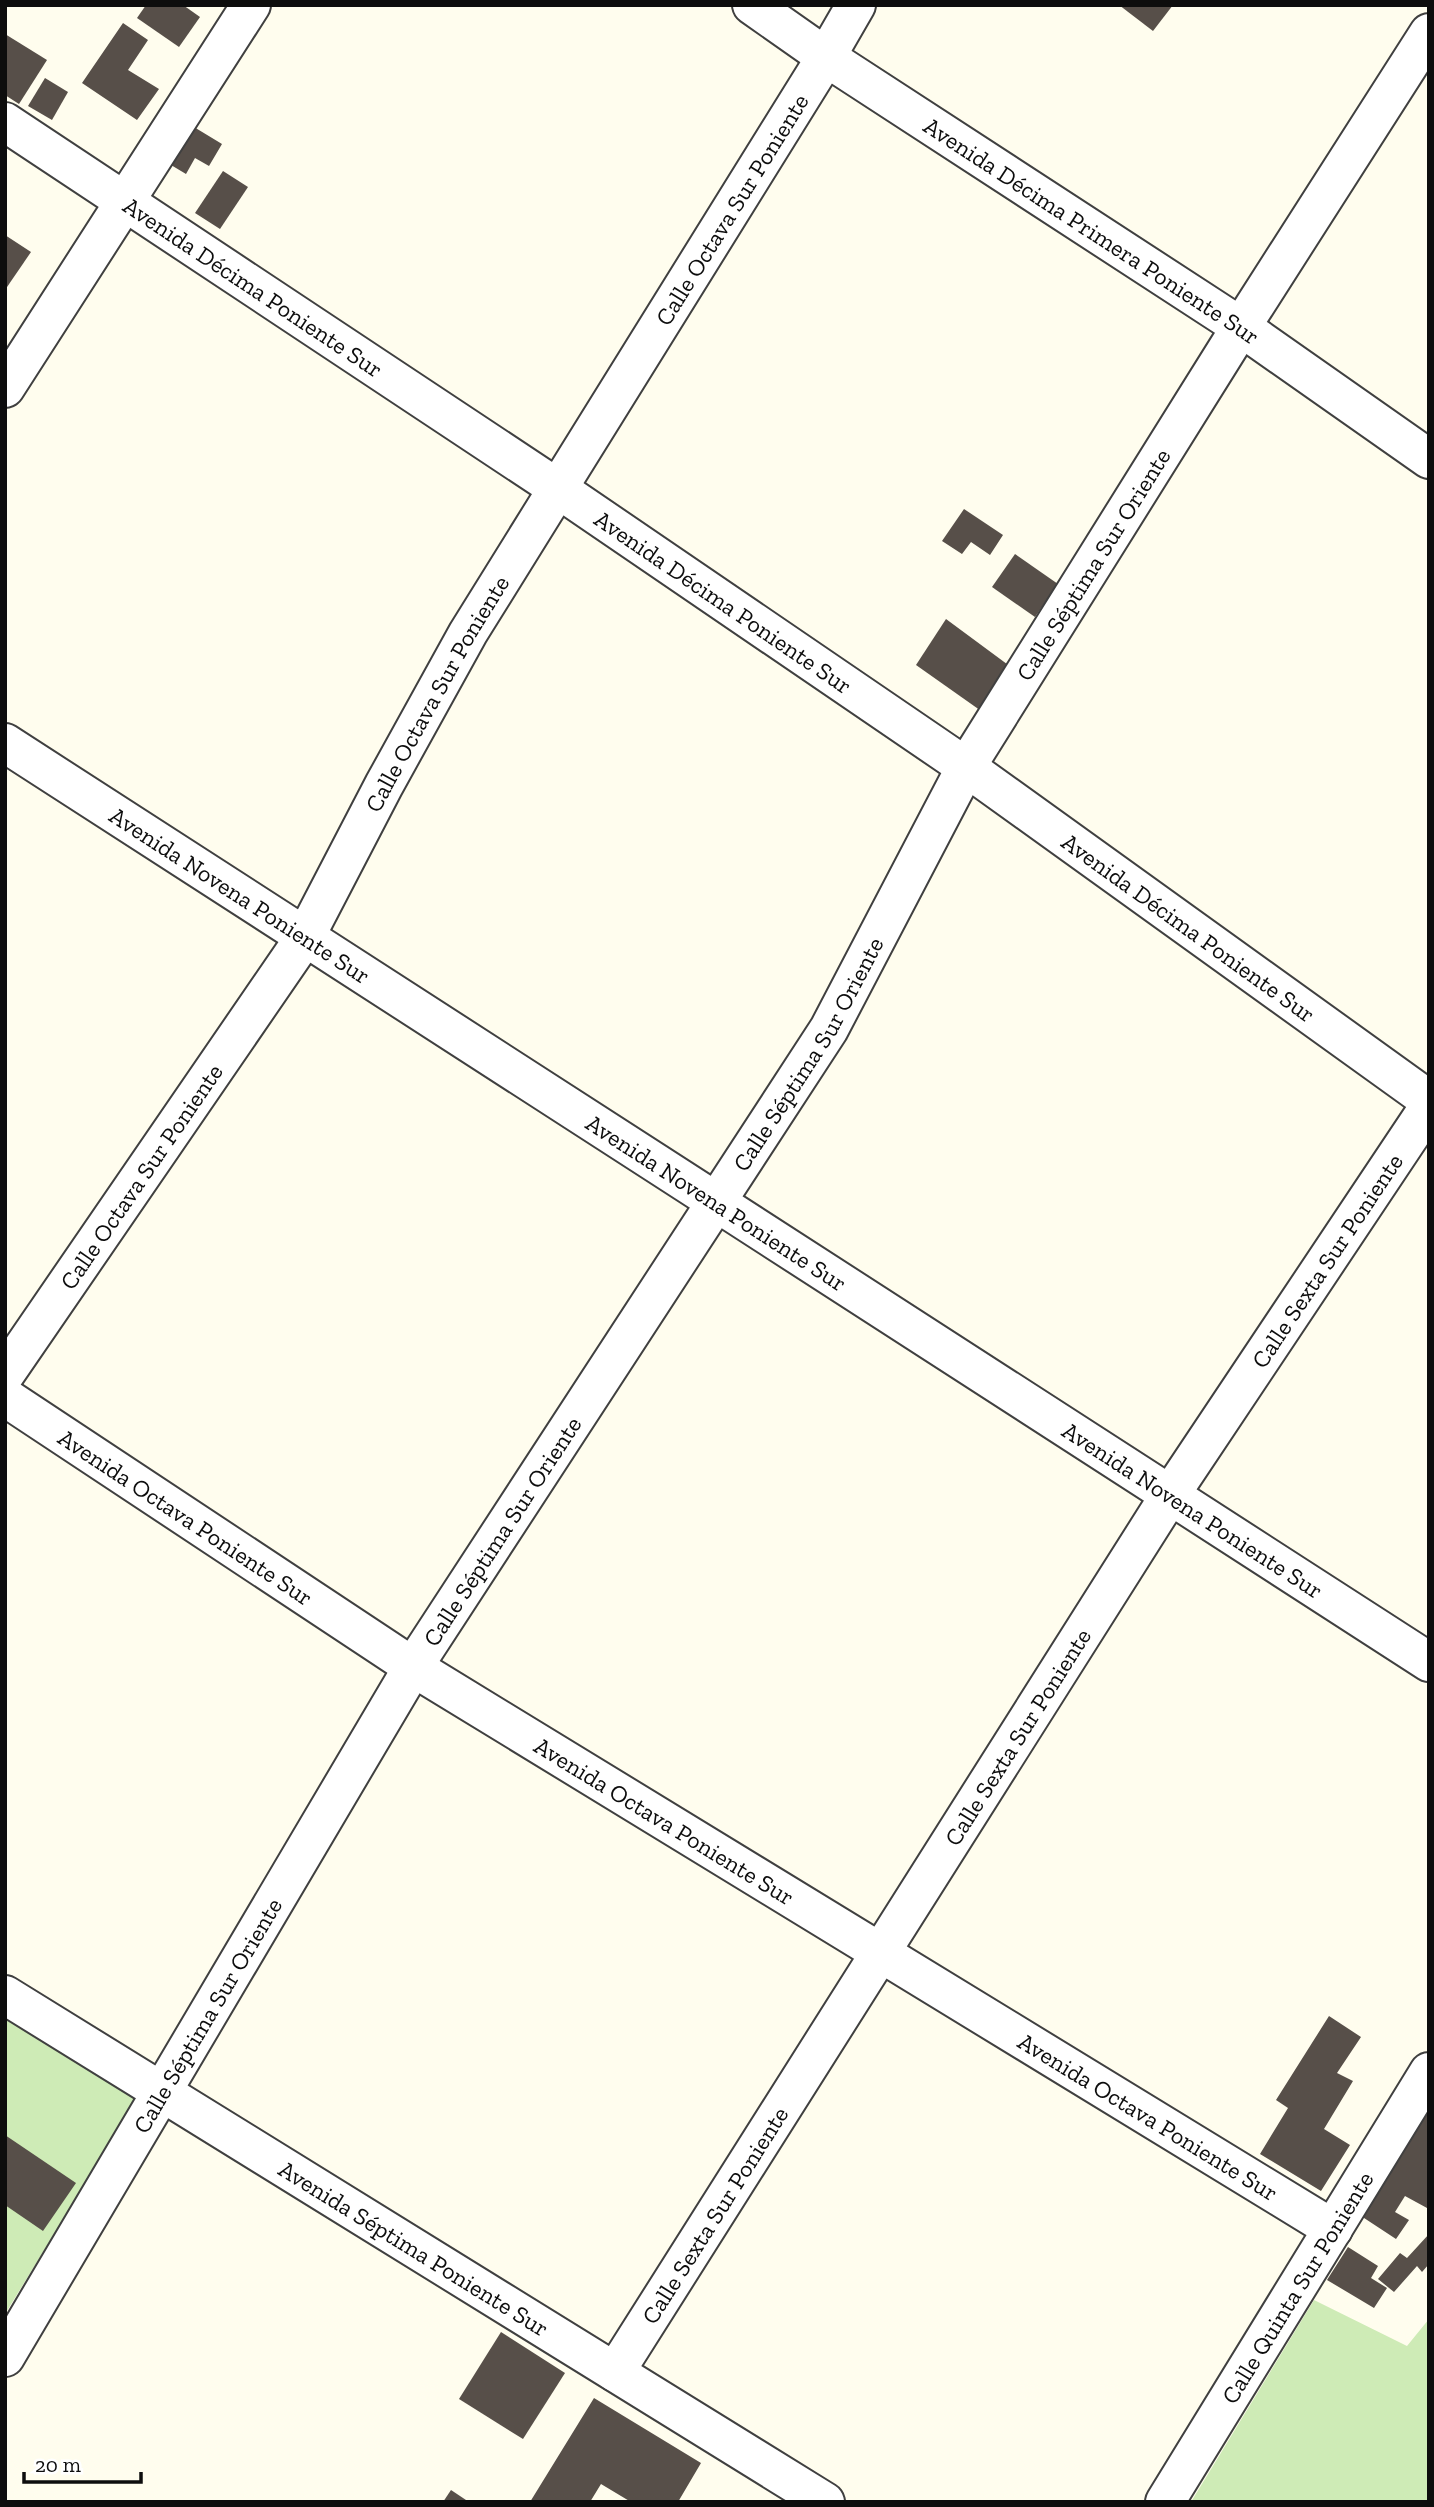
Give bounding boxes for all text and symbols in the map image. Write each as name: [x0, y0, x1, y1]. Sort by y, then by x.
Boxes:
street label: Calle Octava Sur Poniente: [649, 88, 814, 330]
street label: Avenida Décima Primera Poniente Sur: [919, 110, 1266, 350]
street label: Avenida Décima Poniente Sur: [118, 190, 389, 383]
street label: Calle Séptima Sur Oriente: [1009, 443, 1176, 686]
street label: Avenida Décima Poniente Sur: [589, 504, 858, 700]
street label: Calle Octava Sur Poniente: [358, 570, 515, 817]
street label: Avenida Novena Poniente Sur: [105, 800, 376, 990]
street label: Avenida Décima Poniente Sur: [1057, 826, 1321, 1028]
street label: Calle Séptima Sur Oriente: [726, 932, 889, 1176]
street label: Calle Octava Sur Poniente: [53, 1058, 228, 1294]
street label: Avenida Novena Poniente Sur: [581, 1108, 852, 1297]
street label: Calle Sexta Sur Poniente: [1245, 1148, 1409, 1373]
street label: Calle Séptima Sur Oriente: [416, 1411, 587, 1651]
street label: Avenida Novena Poniente Sur: [1057, 1415, 1329, 1604]
street label: Avenida Octava Poniente Sur: [53, 1422, 319, 1611]
street label: Calle Sexta Sur Poniente: [938, 1623, 1097, 1851]
street label: Avenida Octava Poniente Sur: [529, 1730, 800, 1911]
street label: Calle Séptima Sur Oriente: [126, 1892, 288, 2138]
street label: Avenida Octava Poniente Sur: [1013, 2026, 1284, 2207]
street label: Calle Sexta Sur Poniente: [635, 2101, 794, 2329]
street label: Avenida Séptima Poniente Sur: [274, 2154, 554, 2342]
street label: Calle Quinta Sur Poniente: [1215, 2166, 1379, 2409]
scale bar: [24, 2440, 142, 2484]
text: 20 m: [35, 2452, 81, 2477]

